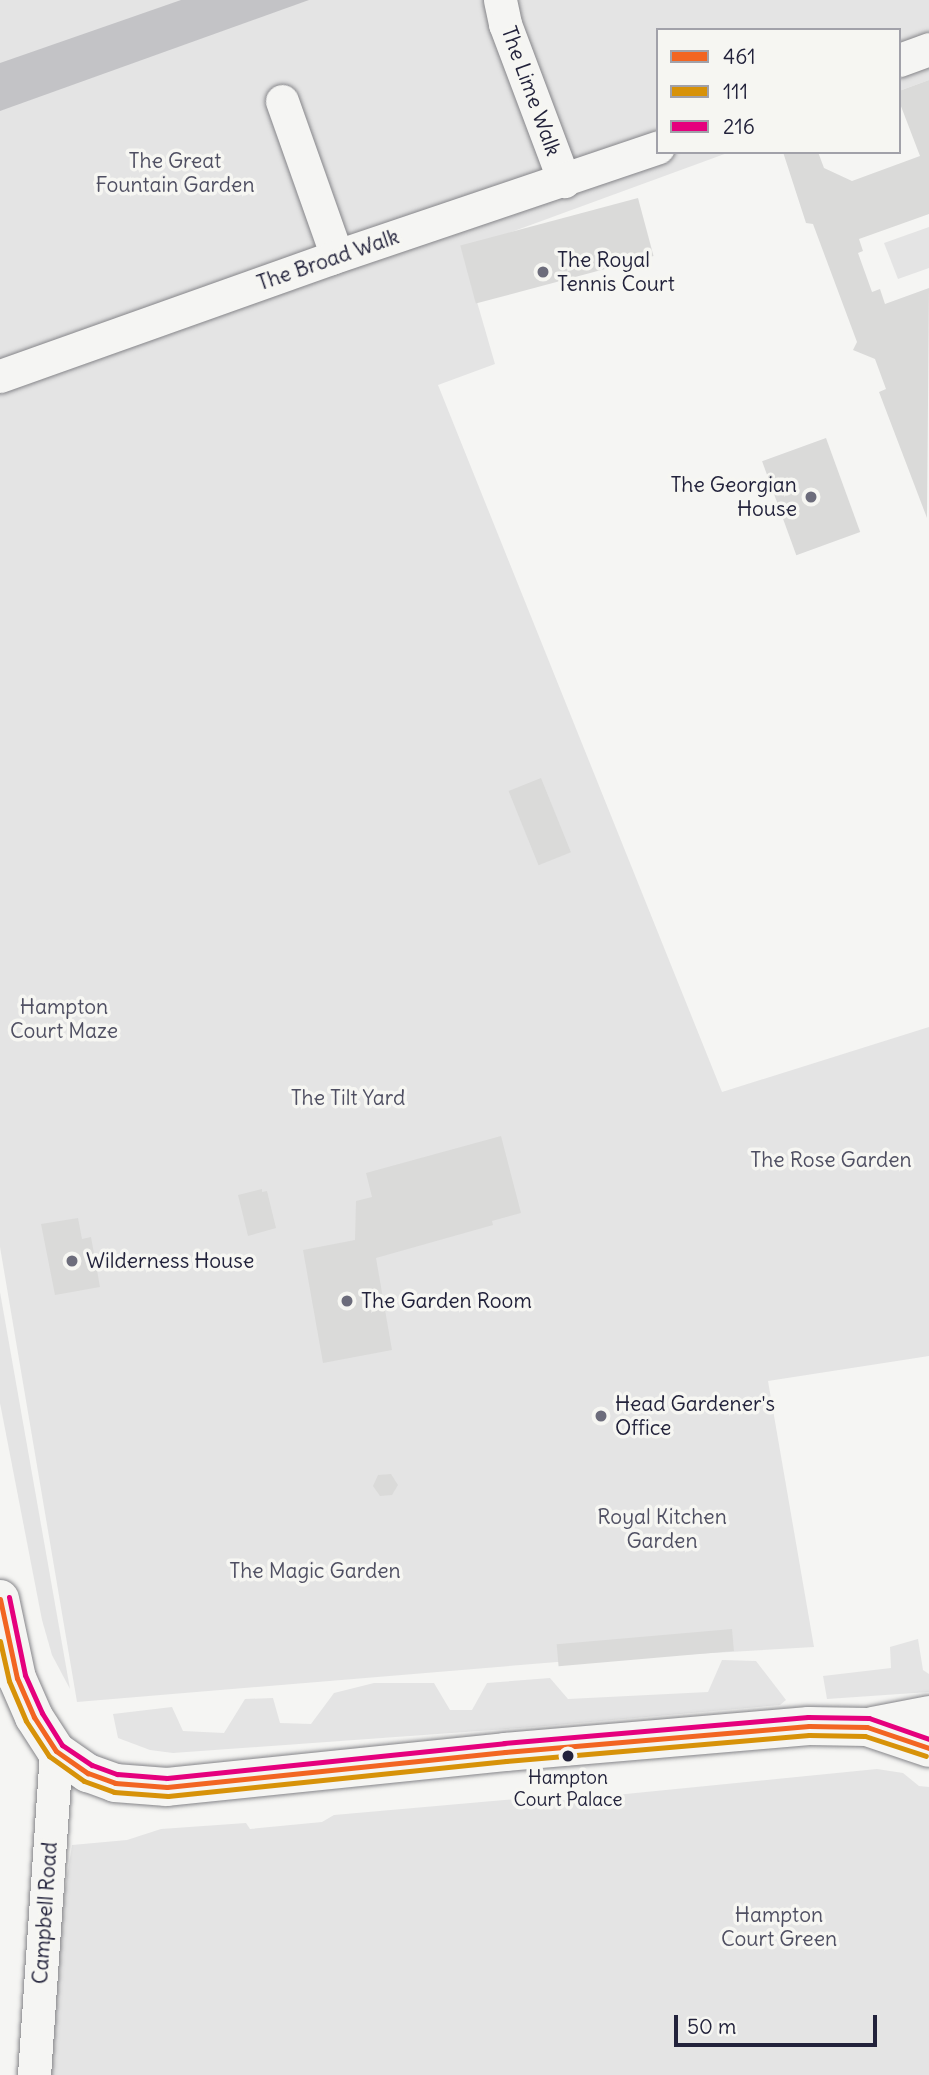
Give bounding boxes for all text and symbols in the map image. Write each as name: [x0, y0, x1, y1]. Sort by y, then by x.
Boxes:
street label: The Lime Walk: [496, 23, 566, 159]
legend: [656, 28, 901, 154]
text: 461: [723, 43, 756, 70]
text: 111: [723, 78, 748, 105]
text: 216: [723, 113, 755, 140]
park label: The Great Fountain Garden: [95, 148, 255, 198]
street label: The Broad Walk: [254, 224, 402, 296]
place label: The Royal Tennis Court: [557, 247, 675, 297]
marker: The Royal Tennis Court: [535, 264, 551, 280]
place label: The Georgian House: [670, 472, 797, 522]
marker: The Georgian House: [803, 489, 819, 505]
park label: Hampton Court Maze: [10, 994, 118, 1044]
park label: The Tilt Yard: [291, 1085, 405, 1111]
park label: The Rose Garden: [750, 1147, 912, 1173]
place label: Wilderness House: [86, 1248, 254, 1274]
marker: Wilderness House: [64, 1253, 80, 1269]
place label: The Garden Room: [361, 1288, 532, 1314]
marker: The Garden Room: [339, 1293, 355, 1309]
place label: Head Gardener's Office: [615, 1391, 775, 1441]
marker: Head Gardener's Office: [593, 1408, 609, 1424]
park label: Royal Kitchen Garden: [597, 1504, 727, 1554]
park label: The Magic Garden: [229, 1558, 401, 1584]
marker: Hampton Court Palace: [561, 1749, 575, 1763]
place label: Hampton Court Palace: [513, 1767, 623, 1811]
street label: Campbell Road: [27, 1841, 63, 1985]
park label: Hampton Court Green: [721, 1902, 837, 1952]
scale bar: [677, 2002, 880, 2046]
text: 50 m: [687, 2013, 736, 2040]

